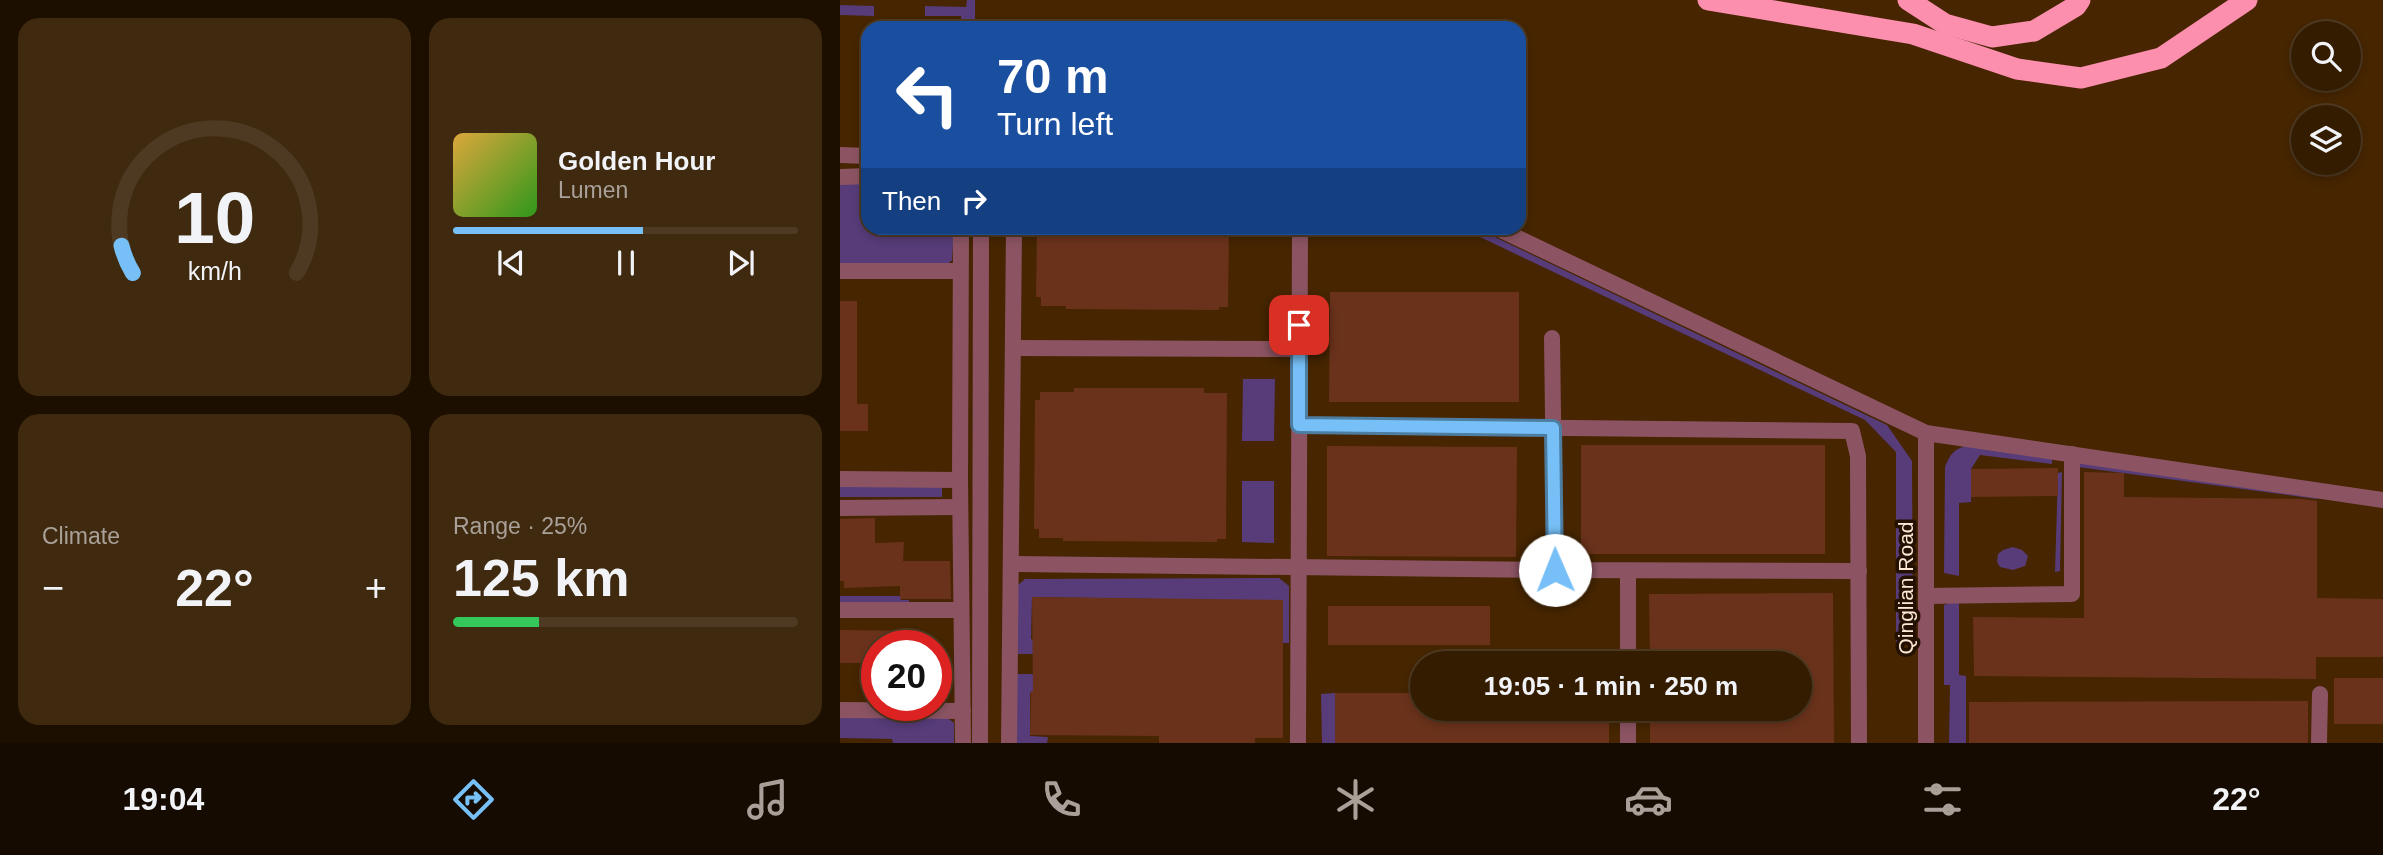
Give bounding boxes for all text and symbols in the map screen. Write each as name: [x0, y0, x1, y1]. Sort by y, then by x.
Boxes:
map controls: [2291, 21, 2361, 175]
button: search: [2291, 21, 2361, 91]
icon: left: [882, 49, 973, 140]
text: 70 m: [997, 49, 1109, 103]
button: layers: [2291, 105, 2361, 175]
text: Turn left: [997, 106, 1113, 142]
text: Golden Hour: [558, 146, 715, 176]
text: Lumen: [558, 177, 628, 203]
text: 10: [174, 178, 255, 259]
icon: right: [955, 182, 993, 220]
text: Then: [882, 186, 941, 216]
icon: previous: [492, 244, 530, 282]
icon: pause: [607, 244, 645, 282]
icon: next: [722, 244, 760, 282]
text: km/h: [187, 257, 242, 285]
pin: [1269, 295, 1329, 355]
icon: arrive: [1280, 306, 1318, 344]
text: Range · 25%: [453, 513, 587, 539]
street label: Qinglian Road: [1894, 521, 1917, 655]
text: Climate: [42, 523, 120, 549]
position arrow: [1518, 533, 1592, 607]
text: 125 km: [453, 549, 629, 607]
text: 22°: [175, 559, 254, 617]
text: −: [42, 567, 64, 609]
text: +: [365, 567, 387, 609]
speed limit sign: 20: [861, 630, 952, 721]
text: 19:05 · 1 min · 250 m: [1484, 671, 1738, 701]
icon: directions: [449, 775, 498, 824]
icon: music: [743, 775, 792, 824]
icon: phone: [1037, 775, 1086, 824]
icon: climate: [1331, 775, 1380, 824]
icon: car: [1624, 775, 1673, 824]
icon: filters: [1918, 775, 1967, 824]
text: 19:04: [122, 781, 204, 817]
text: 22°: [2212, 781, 2261, 817]

